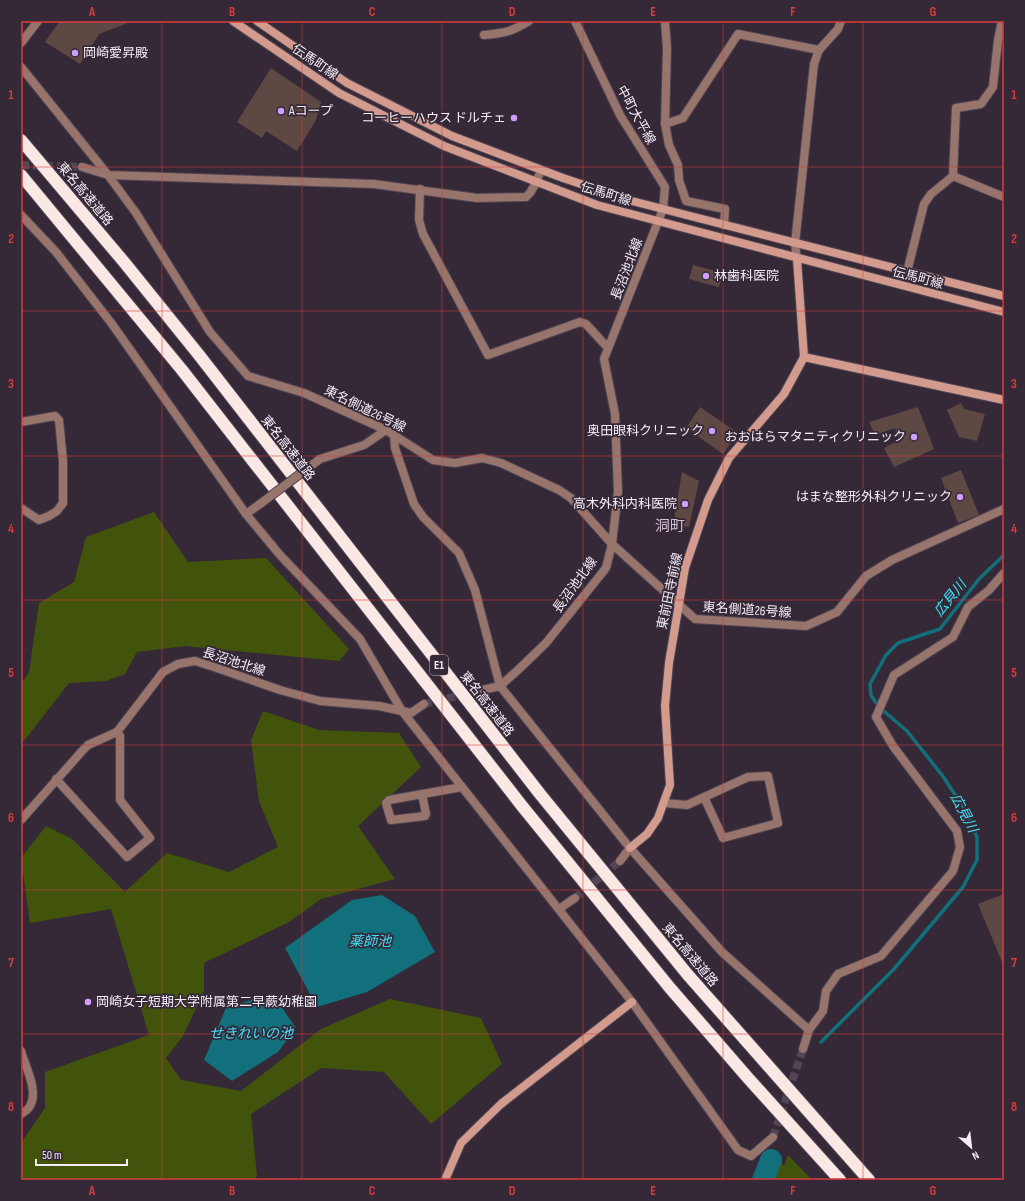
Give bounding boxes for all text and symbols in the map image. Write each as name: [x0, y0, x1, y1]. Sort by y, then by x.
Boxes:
text: A: [88, 4, 96, 20]
text: B: [229, 4, 235, 20]
text: C: [369, 4, 376, 20]
text: D: [509, 4, 516, 20]
text: E: [650, 4, 656, 20]
text: F: [790, 4, 796, 20]
text: G: [930, 4, 937, 20]
street label: 伝馬町線: [289, 41, 341, 83]
place label: 岡崎愛昇殿: [83, 45, 148, 61]
marker: 岡崎愛昇殿: [70, 48, 80, 58]
street label: 中町大平線: [613, 83, 659, 147]
text: 1: [8, 87, 14, 103]
text: 1: [1011, 87, 1017, 103]
place label: Aコープ: [288, 103, 333, 119]
marker: Aコープ: [276, 106, 286, 116]
place label: コーヒーハウス ドルチェ: [361, 110, 506, 126]
marker: コーヒーハウス ドルチェ: [509, 113, 519, 123]
street label: 東名高速道路: [54, 159, 116, 229]
street label: 伝馬町線: [579, 179, 633, 209]
text: 2: [8, 231, 14, 247]
text: 2: [1011, 231, 1017, 247]
street label: 長沼池北線: [608, 236, 646, 302]
street label: 伝馬町線: [891, 264, 945, 292]
place label: 林歯科医院: [714, 268, 779, 284]
marker: 林歯科医院: [701, 271, 711, 281]
text: 3: [8, 376, 14, 392]
text: 3: [1011, 376, 1017, 392]
street label: 東名側道26号線: [321, 382, 409, 436]
street label: 東名高速道路: [258, 412, 318, 484]
place label: 奥田眼科クリニック: [587, 423, 704, 439]
marker: 奥田眼科クリニック: [707, 426, 717, 436]
place label: おおはらマタニティクリニック: [725, 429, 906, 445]
marker: おおはらマタニティクリニック: [909, 432, 919, 442]
place label: はまな整形外科クリニック: [796, 489, 952, 505]
marker: はまな整形外科クリニック: [955, 492, 965, 502]
place label: 高木外科内科医院: [573, 496, 677, 512]
marker: 高木外科内科医院: [680, 499, 690, 509]
district label: 洞町: [655, 517, 685, 536]
text: 4: [8, 521, 14, 537]
text: 4: [1011, 521, 1017, 537]
street label: 東前田寺前線: [654, 551, 686, 631]
street label: 長沼池北線: [549, 554, 601, 616]
water label: 広貝川: [930, 575, 971, 620]
street label: 東名側道26号線: [702, 599, 792, 621]
street label: 長沼池北線: [201, 644, 267, 680]
road number: E1: [430, 655, 448, 675]
text: 5: [8, 665, 14, 681]
text: 5: [1011, 665, 1017, 681]
street label: 東名高速道路: [457, 668, 517, 740]
water label: 広見川: [947, 790, 982, 837]
text: 6: [8, 810, 14, 826]
text: 6: [1011, 810, 1017, 826]
street label: 東名高速道路: [659, 920, 721, 990]
water label: 薬師池: [349, 933, 393, 950]
text: 7: [8, 955, 14, 971]
text: 7: [1011, 955, 1017, 971]
place label: 岡崎女子短期大学附属第二早蕨幼稚園: [96, 994, 317, 1010]
marker: 岡崎女子短期大学附属第二早蕨幼稚園: [83, 997, 93, 1007]
water label: せきれいの池: [209, 1025, 295, 1042]
text: 8: [8, 1099, 14, 1115]
text: 8: [1011, 1099, 1017, 1115]
north arrow: [951, 1127, 991, 1167]
scale bar: [36, 1141, 127, 1167]
text: 50 m: [42, 1148, 62, 1163]
text: N: [970, 1148, 981, 1163]
text: A: [88, 1183, 96, 1199]
text: B: [229, 1183, 235, 1199]
text: C: [369, 1183, 376, 1199]
text: D: [509, 1183, 516, 1199]
text: E: [650, 1183, 656, 1199]
text: F: [790, 1183, 796, 1199]
text: G: [930, 1183, 937, 1199]

